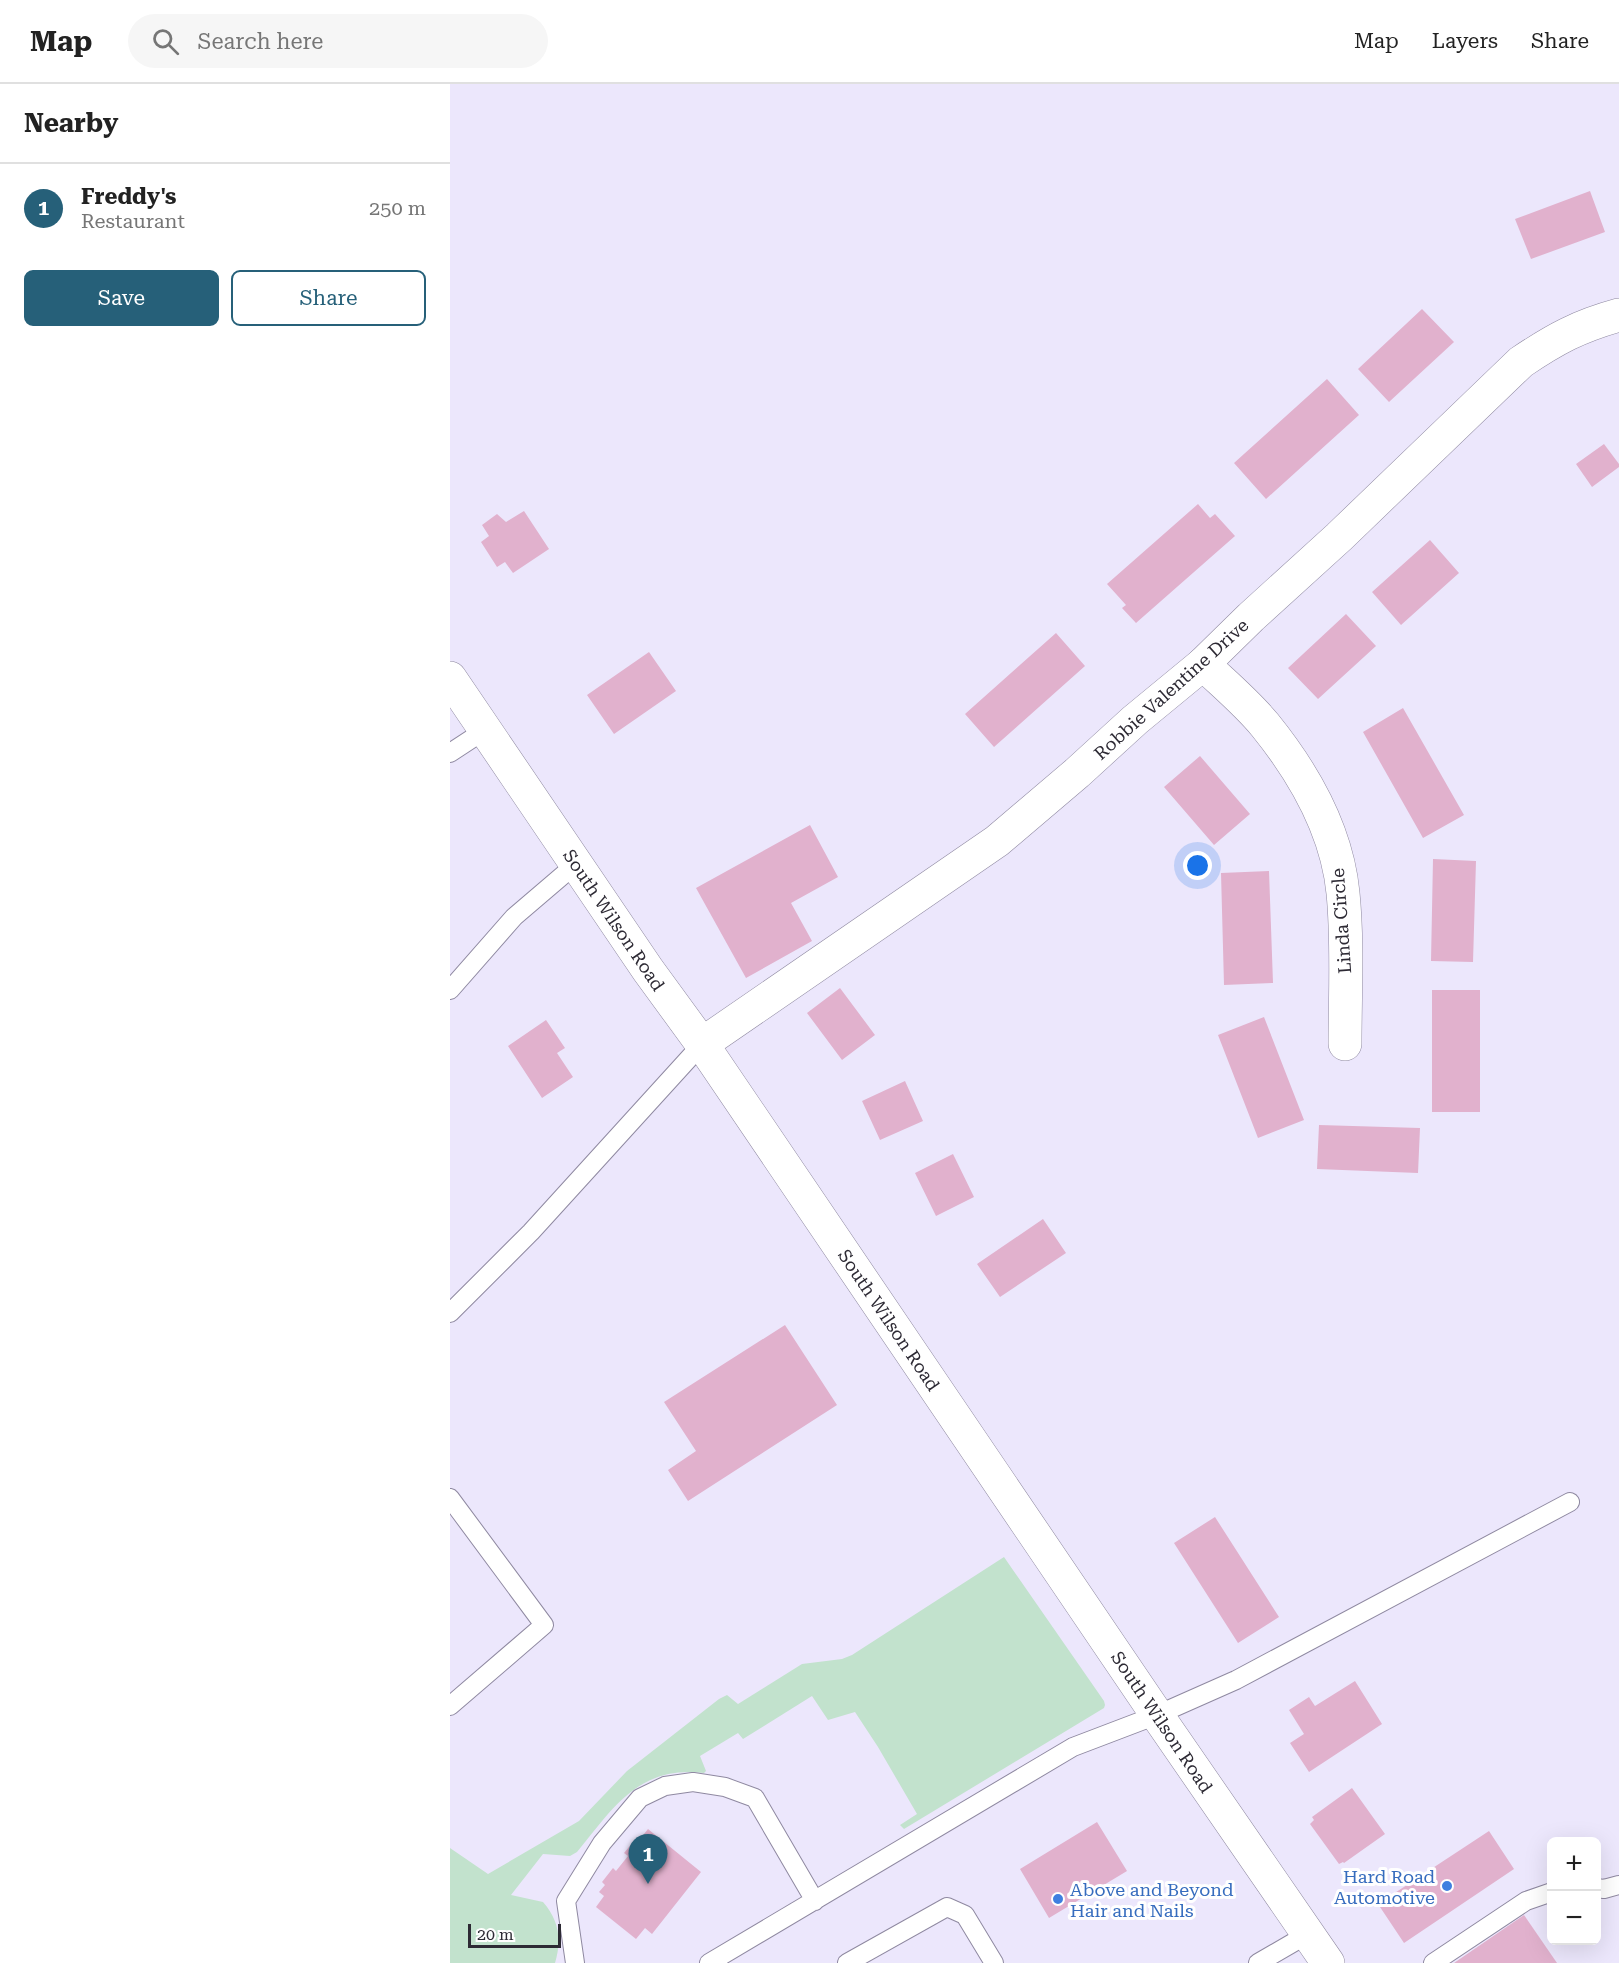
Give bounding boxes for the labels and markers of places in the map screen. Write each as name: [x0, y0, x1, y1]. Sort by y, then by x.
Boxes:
pin: 1: [628, 1834, 668, 1884]
place label: Hard Road Automotive: [1334, 1866, 1435, 1908]
place label: Above and Beyond Hair and Nails: [1070, 1879, 1234, 1921]
marker: Hard Road Automotive: [1440, 1879, 1454, 1893]
marker: Above and Beyond Hair and Nails: [1051, 1892, 1065, 1906]

